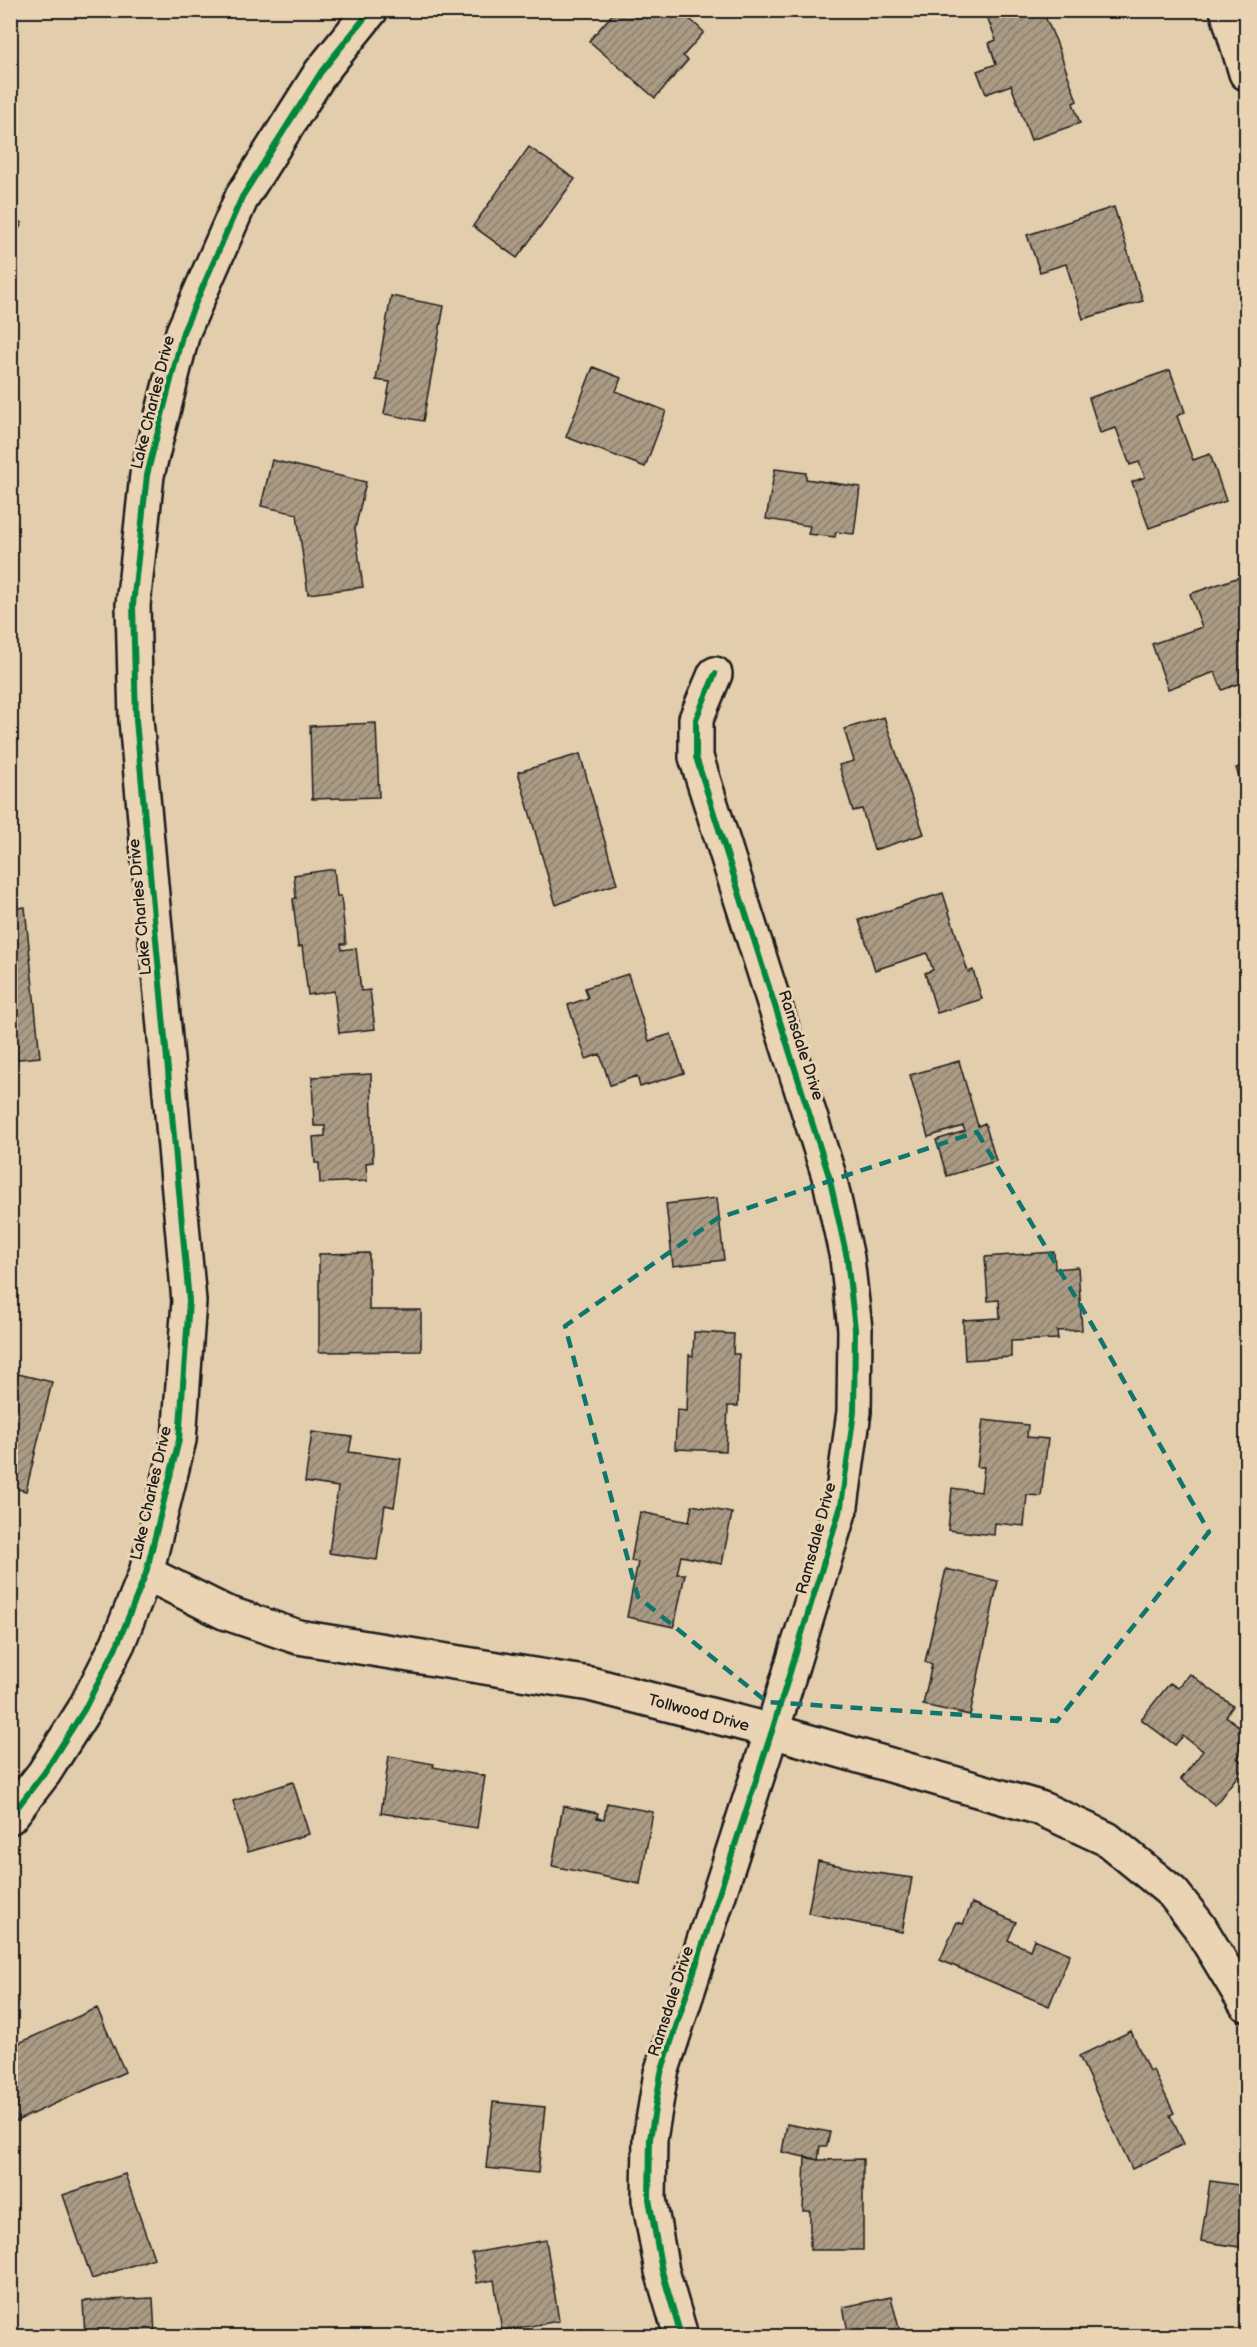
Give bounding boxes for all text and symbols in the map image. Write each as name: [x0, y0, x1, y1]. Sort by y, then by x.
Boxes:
street label: Lake Charles Drive: [128, 333, 179, 471]
street label: Lake Charles Drive: [125, 837, 156, 976]
street label: Ramsdale Drive: [774, 988, 827, 1103]
street label: Lake Charles Drive: [127, 1424, 176, 1562]
street label: Ramsdale Drive: [792, 1480, 841, 1596]
street label: Tollwood Drive: [646, 1691, 752, 1736]
street label: Ramsdale Drive: [645, 1944, 698, 2059]

